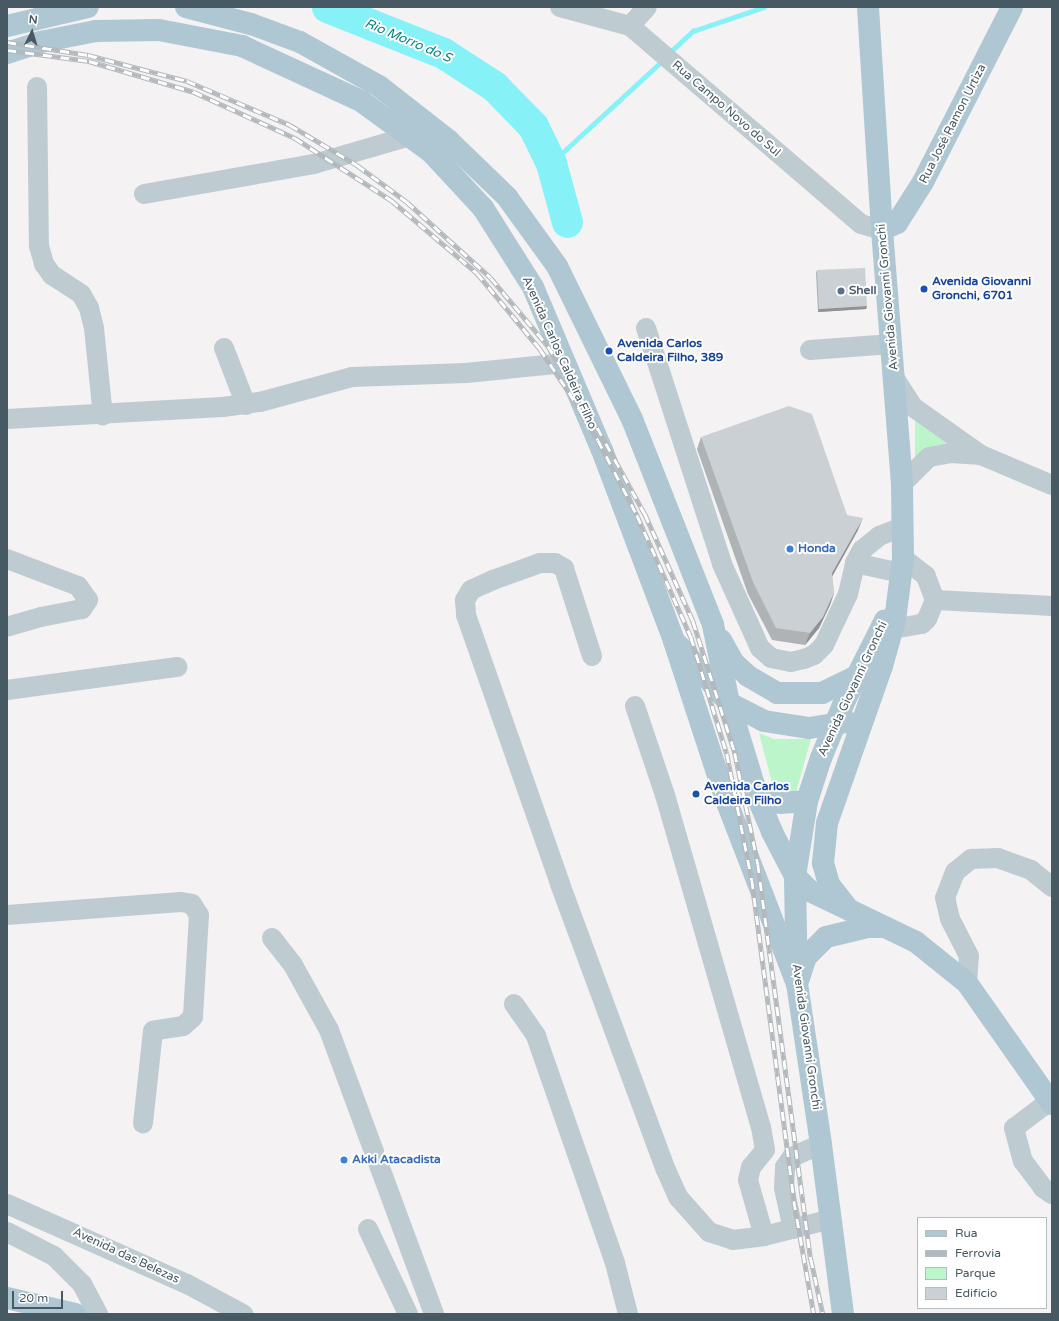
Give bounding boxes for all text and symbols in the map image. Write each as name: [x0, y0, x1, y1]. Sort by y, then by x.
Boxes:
north arrow: [12, 12, 52, 52]
text: N: [28, 13, 38, 26]
water label: Rio Morro do S: [362, 16, 454, 66]
street label: Rua Campo Novo do Sul: [669, 58, 783, 160]
street label: Rua José Ramon Urtiza: [917, 62, 989, 186]
street label: Avenida Giovanni Gronchi: [874, 223, 902, 371]
street label: Avenida Carlos Caldeira Filho: [519, 274, 599, 432]
place label: Avenida Giovanni Gronchi, 6701: [932, 275, 1031, 303]
place label: Shell: [849, 284, 876, 298]
marker: Avenida Giovanni Gronchi, 6701: [919, 284, 929, 294]
marker: Shell: [836, 286, 846, 296]
place label: Avenida Carlos Caldeira Filho, 389: [617, 337, 723, 365]
marker: Avenida Carlos Caldeira Filho, 389: [604, 346, 614, 356]
place label: Honda: [798, 542, 836, 556]
marker: Honda: [785, 544, 795, 554]
street label: Avenida Giovanni Gronchi: [815, 619, 891, 759]
place label: Avenida Carlos Caldeira Filho: [704, 780, 789, 808]
marker: Avenida Carlos Caldeira Filho: [691, 789, 701, 799]
street label: Avenida Giovanni Gronchi: [789, 963, 823, 1111]
place label: Akki Atacadista: [352, 1153, 441, 1167]
marker: Akki Atacadista: [339, 1155, 349, 1165]
legend: [917, 1217, 1047, 1309]
street label: Avenida das Belezas: [70, 1225, 182, 1287]
text: Rua: [955, 1226, 978, 1240]
text: Ferrovia: [955, 1246, 1001, 1260]
text: Parque: [955, 1266, 996, 1280]
scale bar: [14, 1283, 65, 1309]
text: Edifício: [955, 1286, 997, 1300]
text: 20 m: [19, 1291, 48, 1305]

